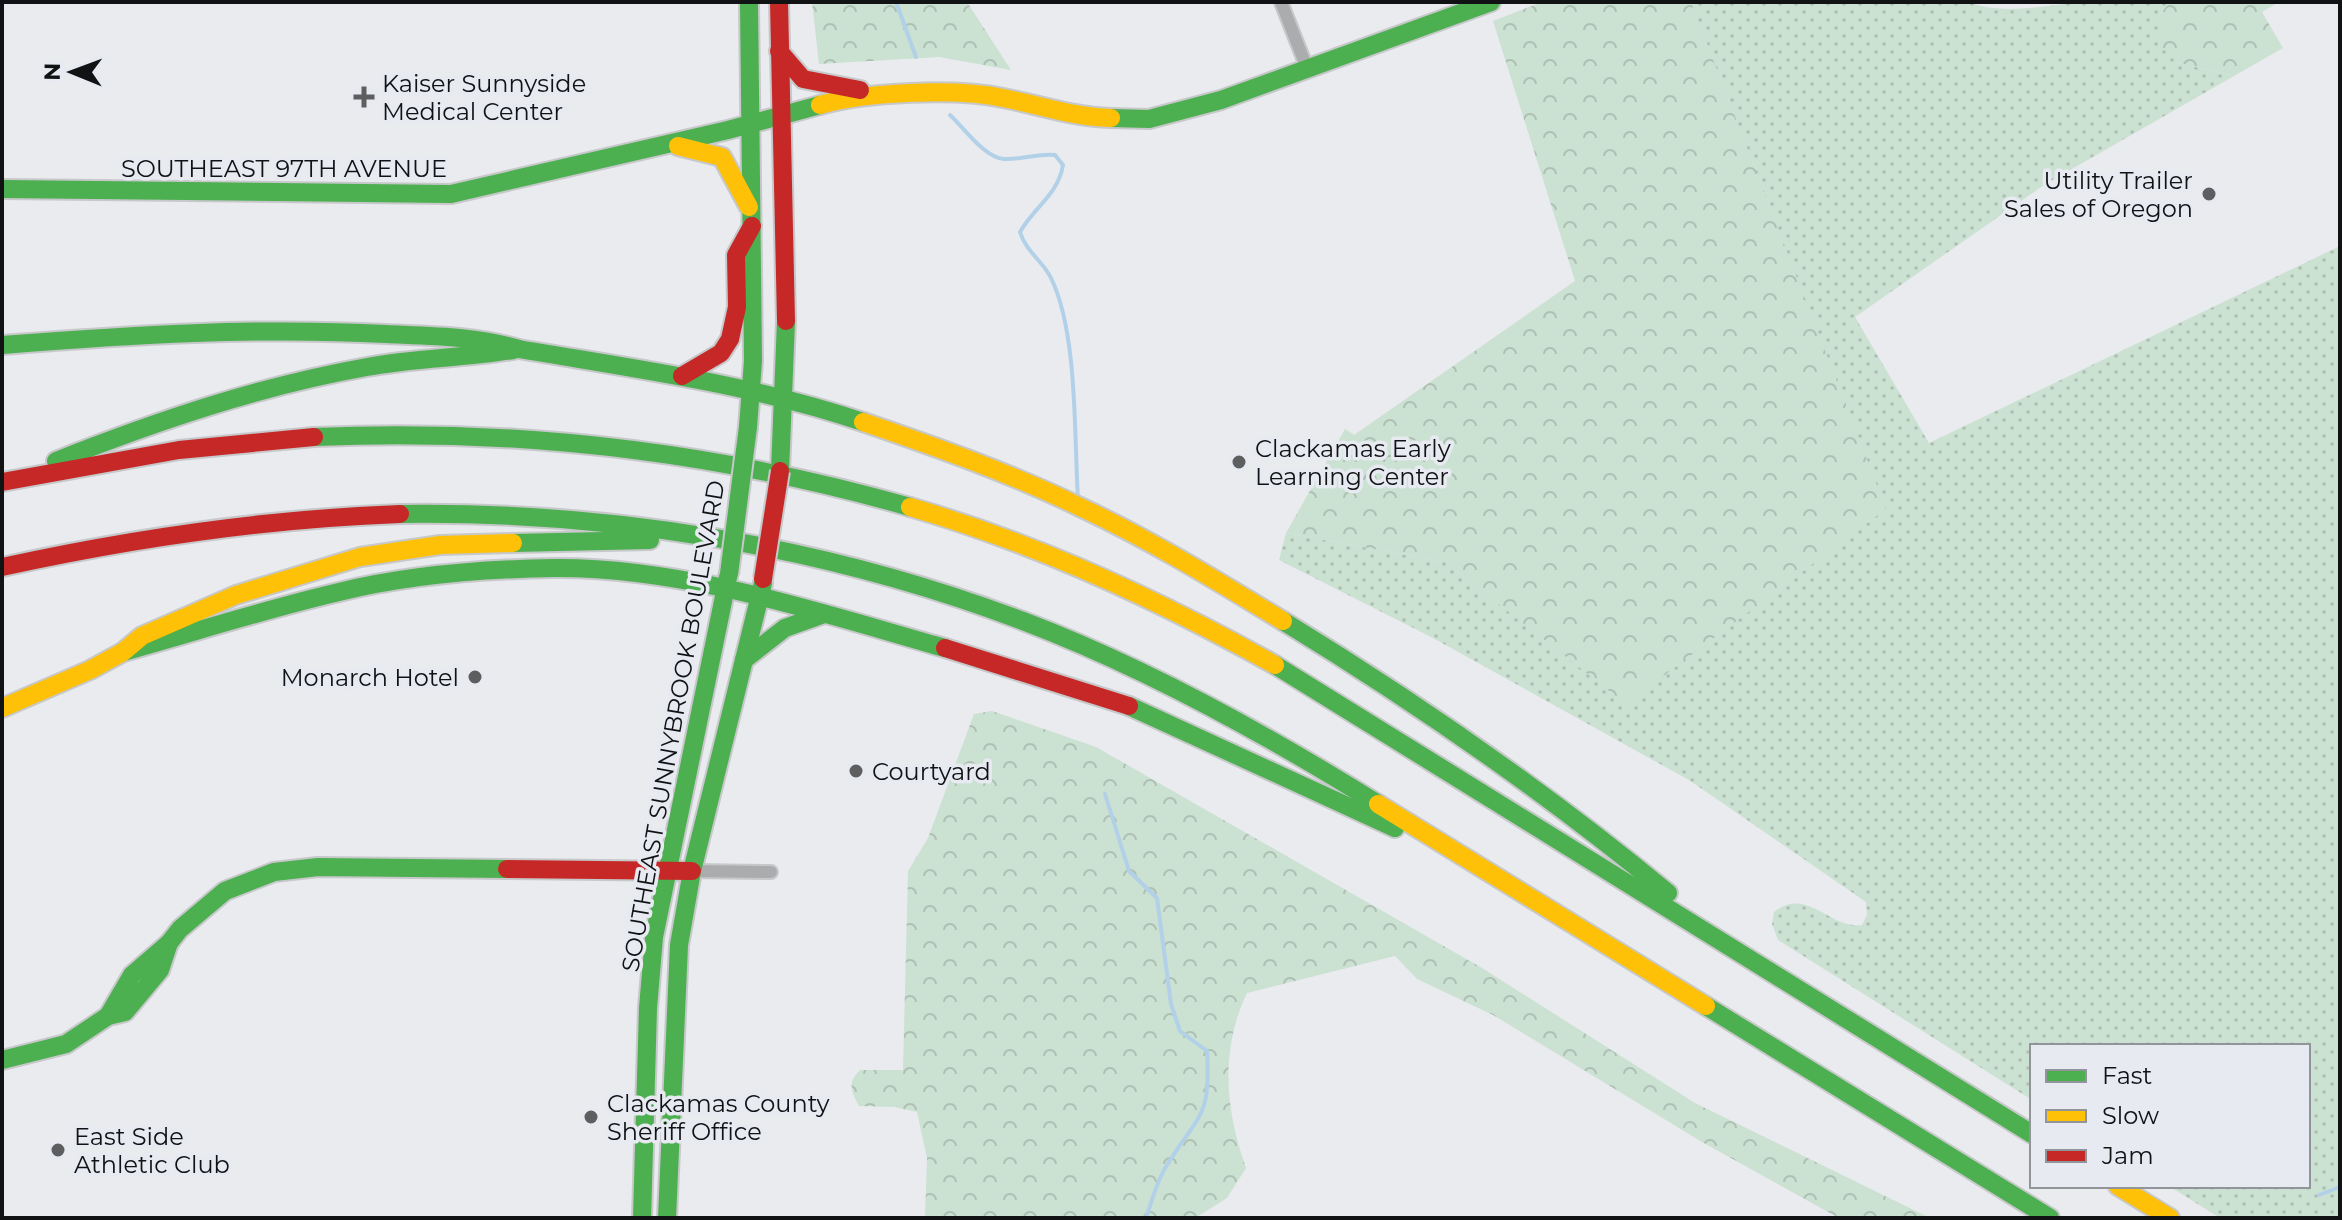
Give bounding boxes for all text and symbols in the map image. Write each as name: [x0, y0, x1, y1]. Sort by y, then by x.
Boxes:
north arrow: [32, 32, 112, 112]
text: N: [39, 63, 66, 81]
place label: Kaiser Sunnyside Medical Center: [382, 69, 586, 126]
marker: Kaiser Sunnyside Medical Center: [353, 86, 375, 108]
street label: SOUTHEAST 97TH AVENUE: [121, 154, 447, 183]
place label: Utility Trailer Sales of Oregon: [2004, 166, 2193, 223]
marker: Utility Trailer Sales of Oregon: [2200, 185, 2218, 203]
place label: Clackamas Early Learning Center: [1255, 434, 1451, 491]
marker: Clackamas Early Learning Center: [1230, 453, 1248, 471]
street label: SOUTHEAST SUNNYBROOK BOULEVARD: [615, 478, 731, 974]
place label: Monarch Hotel: [281, 663, 459, 692]
marker: Monarch Hotel: [466, 668, 484, 686]
place label: Courtyard: [872, 757, 991, 786]
marker: Courtyard: [847, 762, 865, 780]
legend: [2030, 1044, 2310, 1188]
text: Fast: [2102, 1061, 2153, 1090]
place label: Clackamas County Sheriff Office: [607, 1089, 830, 1146]
text: Slow: [2102, 1101, 2159, 1130]
marker: Clackamas County Sheriff Office: [582, 1108, 600, 1126]
place label: East Side Athletic Club: [74, 1122, 230, 1179]
marker: East Side Athletic Club: [49, 1141, 67, 1159]
text: Jam: [2101, 1141, 2154, 1170]

